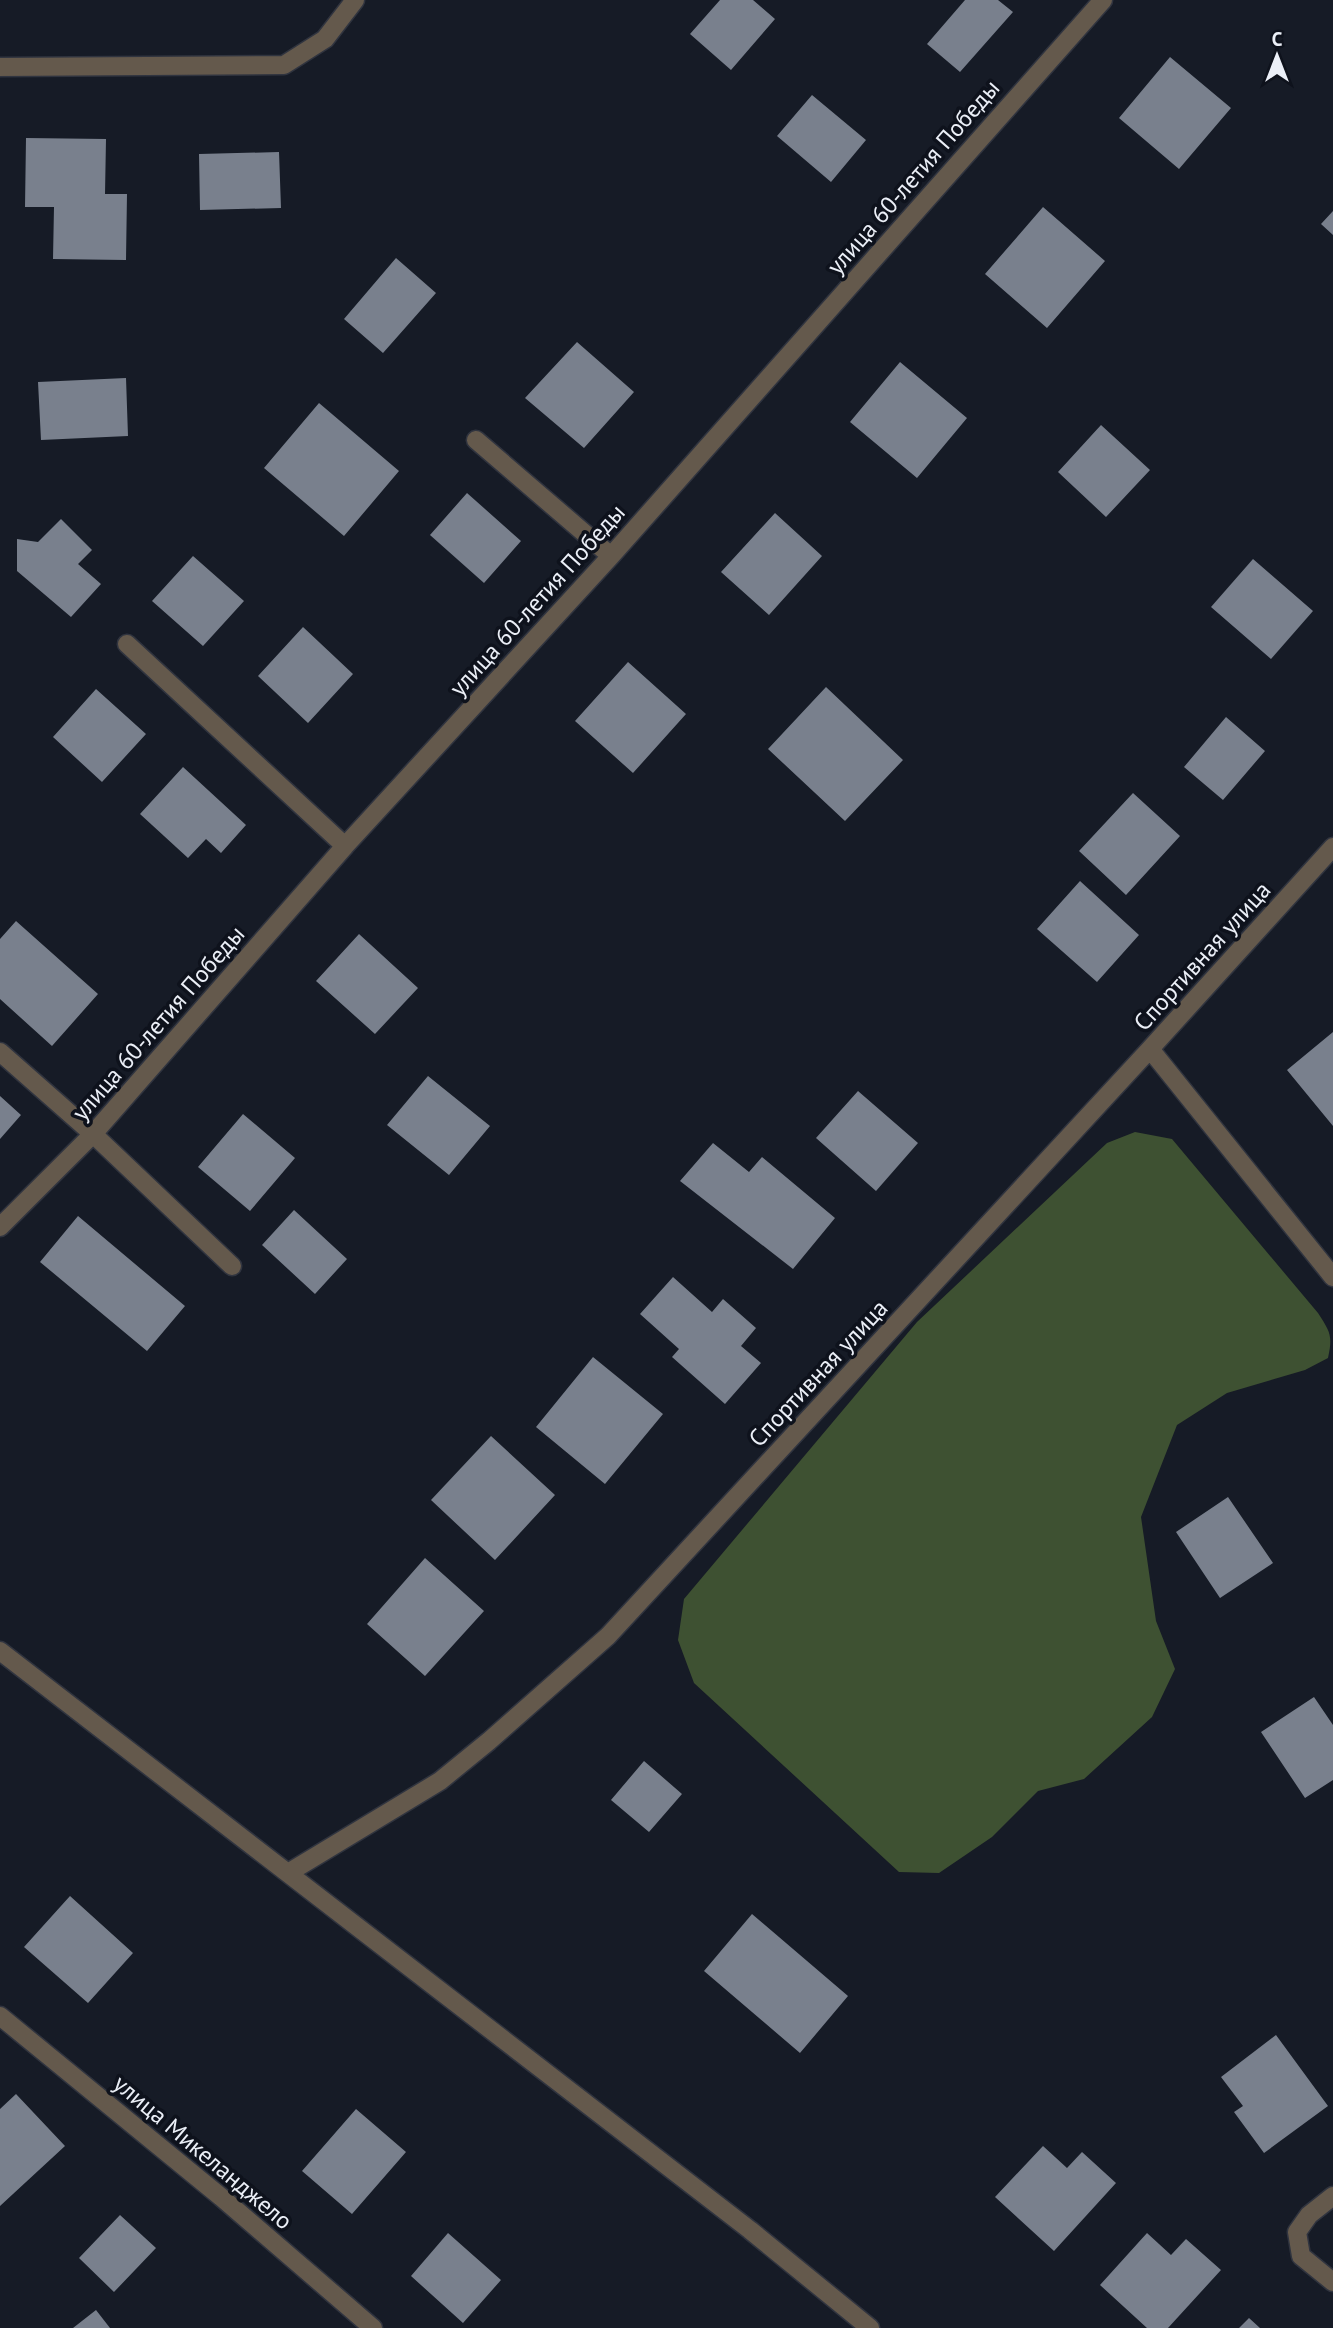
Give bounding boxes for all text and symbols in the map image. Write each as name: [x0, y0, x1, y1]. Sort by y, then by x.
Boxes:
north arrow: [1242, 21, 1312, 91]
text: С: [1272, 27, 1283, 51]
street label: улица 60-летия Победы: [820, 73, 1006, 281]
street label: улица 60-летия Победы: [442, 497, 632, 703]
street label: Спортивная улица: [1127, 875, 1277, 1037]
street label: улица 60-летия Победы: [65, 919, 251, 1127]
street label: Спортивная улица: [742, 1293, 894, 1453]
street label: улица Микеланджело: [107, 2068, 299, 2236]

